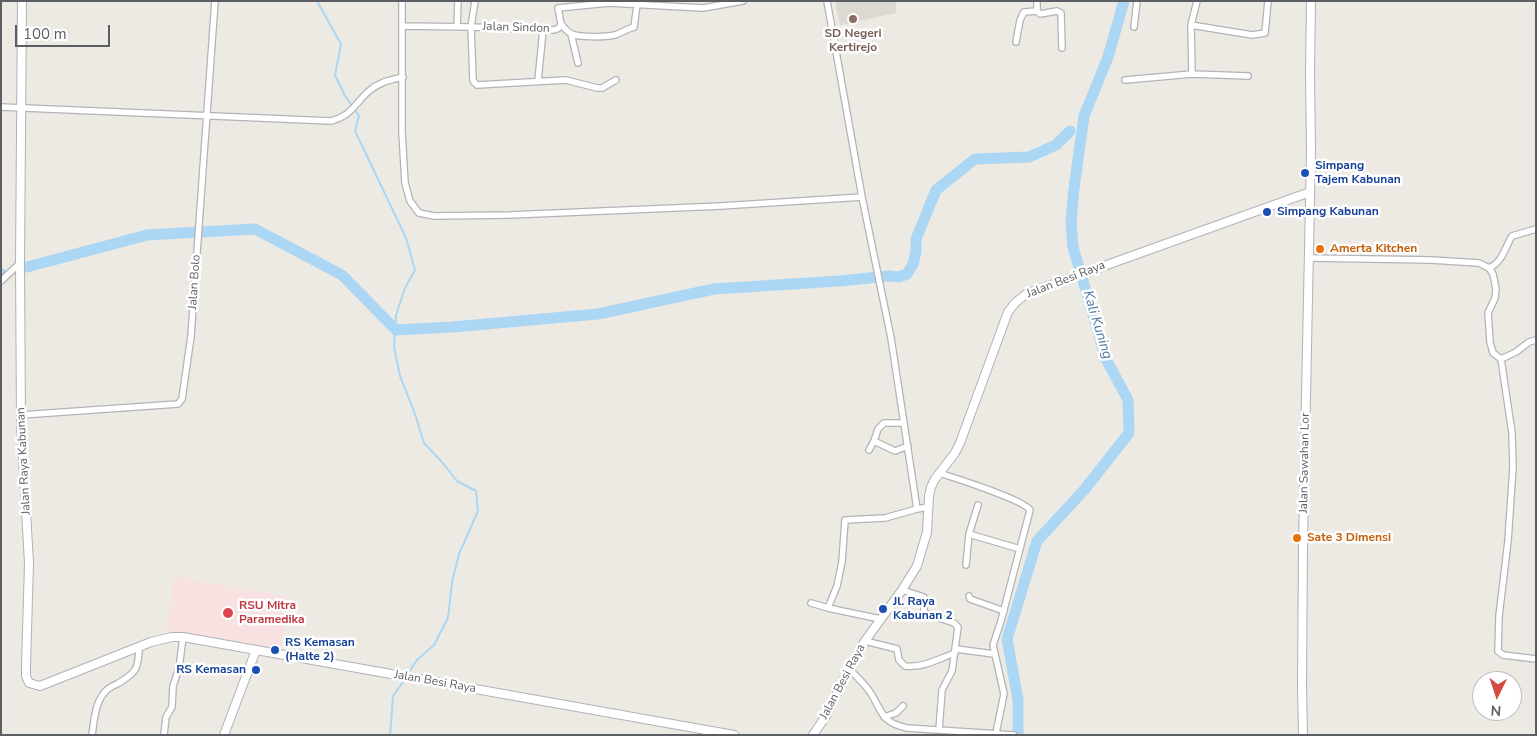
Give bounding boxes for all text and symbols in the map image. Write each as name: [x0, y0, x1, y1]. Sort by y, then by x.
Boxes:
marker: SD Negeri Kertirejo: [847, 13, 859, 25]
scale bar: [18, 15, 112, 47]
street label: Jalan Sindon: [482, 20, 550, 36]
text: 100 m: [23, 24, 67, 44]
place label: SD Negeri Kertirejo: [825, 27, 881, 55]
place label: Simpang Tajem Kabunan: [1315, 159, 1401, 187]
marker: Simpang Tajem Kabunan: [1299, 167, 1311, 179]
place label: Simpang Kabunan: [1277, 205, 1379, 219]
marker: Simpang Kabunan: [1261, 206, 1273, 218]
place label: Amerta Kitchen: [1330, 242, 1417, 256]
marker: Amerta Kitchen: [1314, 243, 1326, 255]
street label: Jalan Bolo: [186, 254, 204, 310]
street label: Jalan Besi Raya: [1025, 258, 1107, 302]
water label: Kali Kuning: [1079, 289, 1115, 361]
street label: Jalan Raya Kabunan: [14, 407, 34, 515]
street label: Jalan Sawahan Lor: [1297, 413, 1313, 513]
place label: Sate 3 Dimensi: [1307, 531, 1391, 545]
marker: Sate 3 Dimensi: [1291, 532, 1303, 544]
place label: Jl. Raya Kabunan 2: [893, 595, 953, 623]
place label: RSU Mitra Paramedika: [239, 599, 305, 627]
marker: Jl. Raya Kabunan 2: [877, 603, 889, 615]
marker: RSU Mitra Paramedika: [221, 606, 235, 620]
place label: RS Kemasan (Halte 2): [285, 636, 355, 664]
street label: Jalan Besi Raya: [817, 642, 869, 722]
marker: RS Kemasan (Halte 2): [269, 644, 281, 656]
place label: RS Kemasan: [176, 663, 246, 677]
marker: RS Kemasan: [250, 664, 262, 676]
street label: Jalan Besi Raya: [393, 668, 477, 696]
north arrow: [1472, 671, 1522, 721]
text: N: [1490, 701, 1502, 720]

